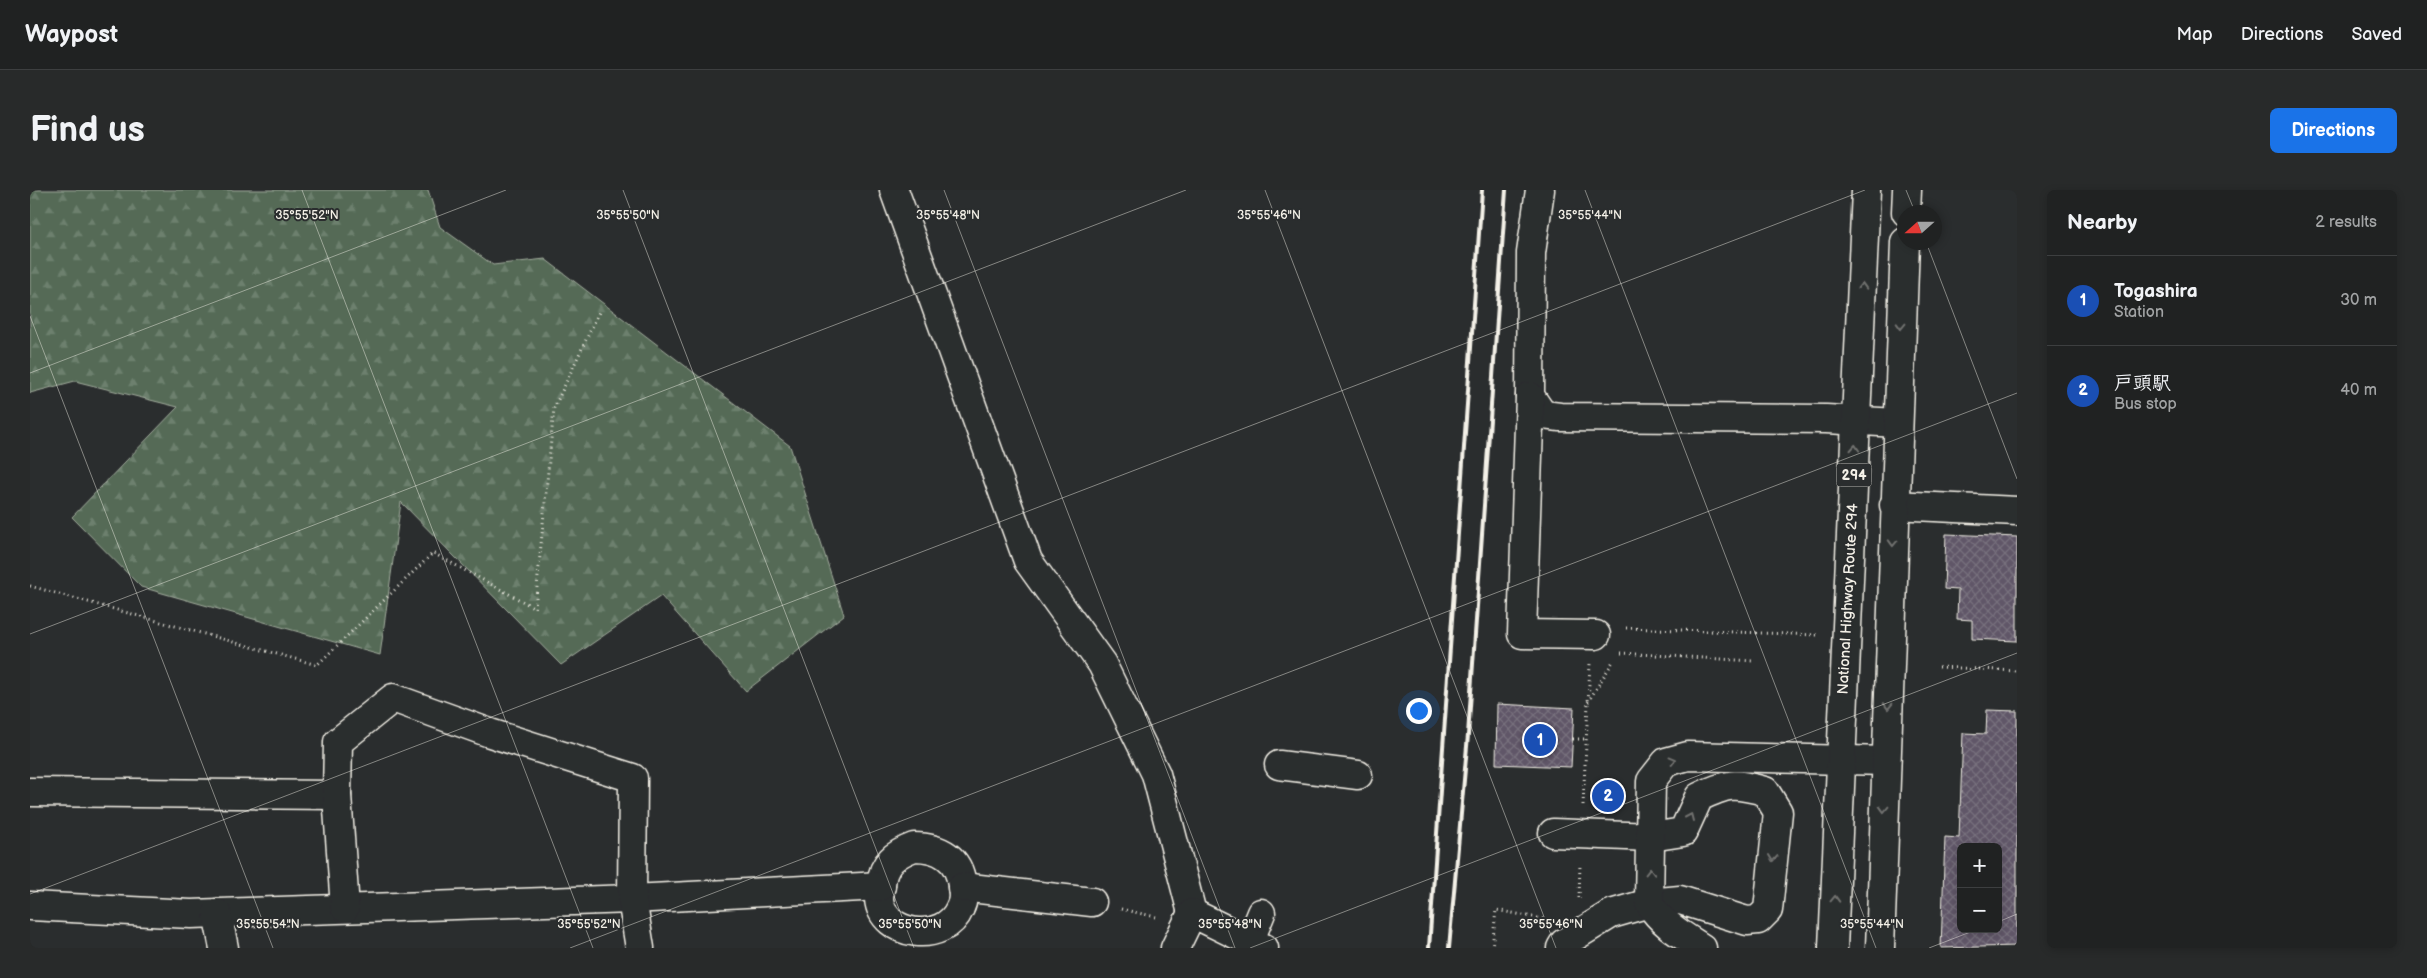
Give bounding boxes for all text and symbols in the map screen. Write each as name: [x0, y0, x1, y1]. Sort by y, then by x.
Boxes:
text: Waypost: [25, 20, 118, 49]
text: Map: [2177, 24, 2213, 45]
text: Directions: [2241, 24, 2323, 45]
text: Saved: [2351, 24, 2402, 45]
button: Directions: [2270, 108, 2397, 153]
text: Find us: [30, 109, 145, 152]
north arrow: [1897, 205, 1942, 250]
text: 35°55'52"N: [275, 208, 339, 223]
text: 35°55'50"N: [596, 208, 660, 223]
text: 35°55'48"N: [916, 208, 980, 223]
text: 35°55'46"N: [1237, 208, 1301, 223]
text: 35°55'44"N: [1558, 208, 1622, 223]
text: Nearby: [2067, 210, 2137, 235]
text: 2 results: [2315, 213, 2377, 232]
text: Togashira: [2114, 280, 2198, 303]
one-way arrow: [1857, 282, 1868, 290]
text: 1: [2080, 291, 2086, 310]
text: 30 m: [2340, 291, 2377, 310]
text: Station: [2114, 303, 2164, 322]
one-way arrow: [1896, 322, 1907, 330]
text: 戸頭駅: [2114, 372, 2171, 395]
text: 2: [2078, 381, 2088, 400]
text: 40 m: [2340, 381, 2377, 400]
text: Bus stop: [2114, 395, 2177, 414]
one-way arrow: [1850, 444, 1861, 452]
road number: 294: [1836, 464, 1872, 486]
street label: National Highway Route 294: [1834, 503, 1862, 695]
one-way arrow: [1888, 540, 1898, 548]
your location: [1406, 698, 1432, 724]
one-way arrow: [1883, 702, 1893, 710]
pin: 1: [1524, 721, 1556, 759]
one-way arrow: [1669, 755, 1678, 766]
pin: 2: [1592, 777, 1624, 815]
one-way arrow: [1879, 806, 1890, 814]
one-way arrow: [1683, 813, 1694, 822]
map controls: [1957, 843, 2002, 933]
button: +: [1957, 843, 2002, 888]
one-way arrow: [1768, 854, 1779, 862]
one-way arrow: [1645, 868, 1655, 876]
button: −: [1957, 888, 2002, 933]
one-way arrow: [1830, 895, 1841, 903]
text: 35°55'54"N: [236, 917, 300, 932]
text: 35°55'52"N: [557, 917, 621, 932]
text: 35°55'50"N: [878, 917, 942, 932]
text: 35°55'48"N: [1198, 917, 1262, 932]
text: 35°55'46"N: [1519, 917, 1583, 932]
text: 35°55'44"N: [1840, 917, 1904, 932]

